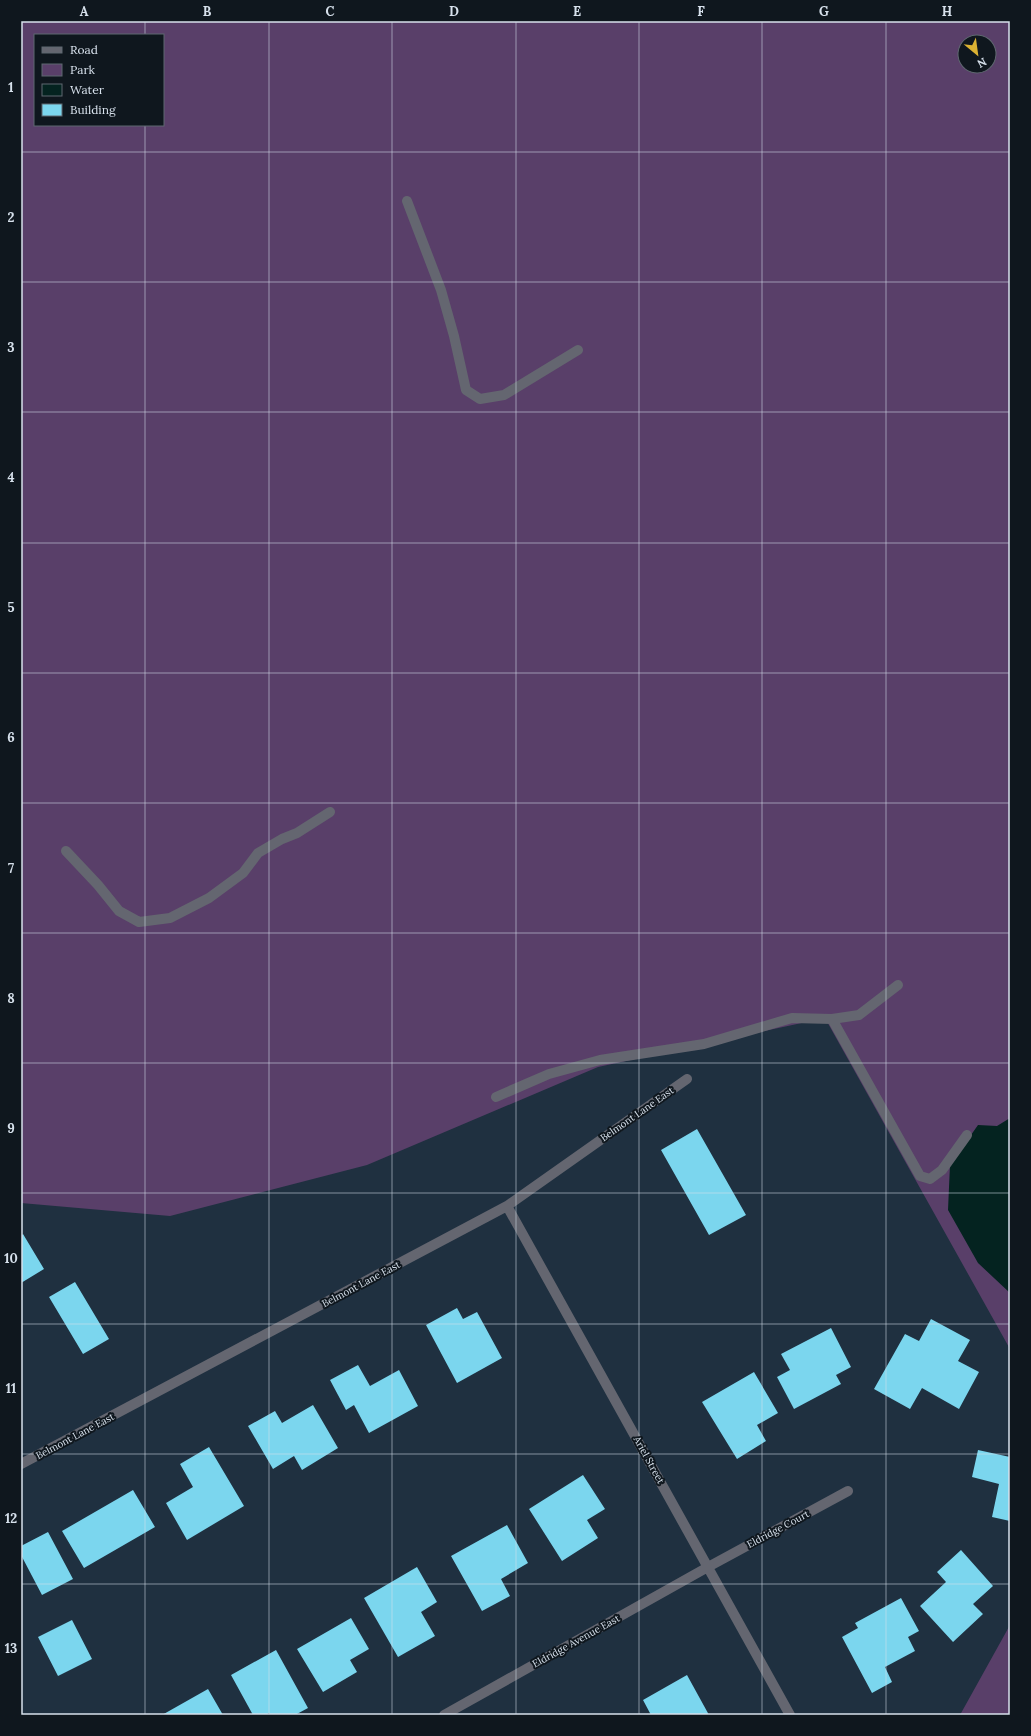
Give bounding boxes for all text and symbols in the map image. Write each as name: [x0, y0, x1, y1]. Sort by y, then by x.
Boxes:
text: A: [80, 3, 89, 20]
text: B: [203, 3, 212, 20]
text: C: [326, 3, 335, 20]
text: D: [449, 3, 459, 20]
text: E: [573, 3, 581, 20]
text: F: [697, 3, 705, 20]
text: G: [819, 3, 829, 20]
text: H: [942, 3, 952, 20]
legend: [34, 34, 164, 126]
north arrow: [957, 34, 997, 74]
text: Road: [70, 42, 98, 57]
text: N: [974, 55, 989, 71]
text: Park: [70, 62, 96, 77]
text: 1: [8, 79, 14, 96]
text: Water: [70, 82, 105, 97]
text: Building: [70, 102, 116, 117]
text: 2: [8, 209, 15, 226]
text: 3: [7, 339, 15, 356]
text: 4: [7, 469, 15, 486]
text: 5: [7, 599, 15, 616]
text: 6: [7, 729, 15, 746]
text: 7: [8, 860, 14, 877]
text: 8: [7, 990, 15, 1007]
street label: Belmont Lane East: [598, 1084, 676, 1144]
text: 9: [7, 1120, 15, 1137]
text: 10: [4, 1250, 18, 1267]
street label: Belmont Lane East: [320, 1258, 402, 1310]
text: 11: [6, 1380, 16, 1397]
street label: Belmont Lane East: [34, 1410, 116, 1462]
street label: Ariel Street: [630, 1433, 667, 1486]
street label: Eldridge Court: [745, 1507, 811, 1551]
text: 12: [5, 1510, 17, 1527]
street label: Eldridge Avenue East: [530, 1611, 622, 1670]
text: 13: [5, 1640, 17, 1657]

